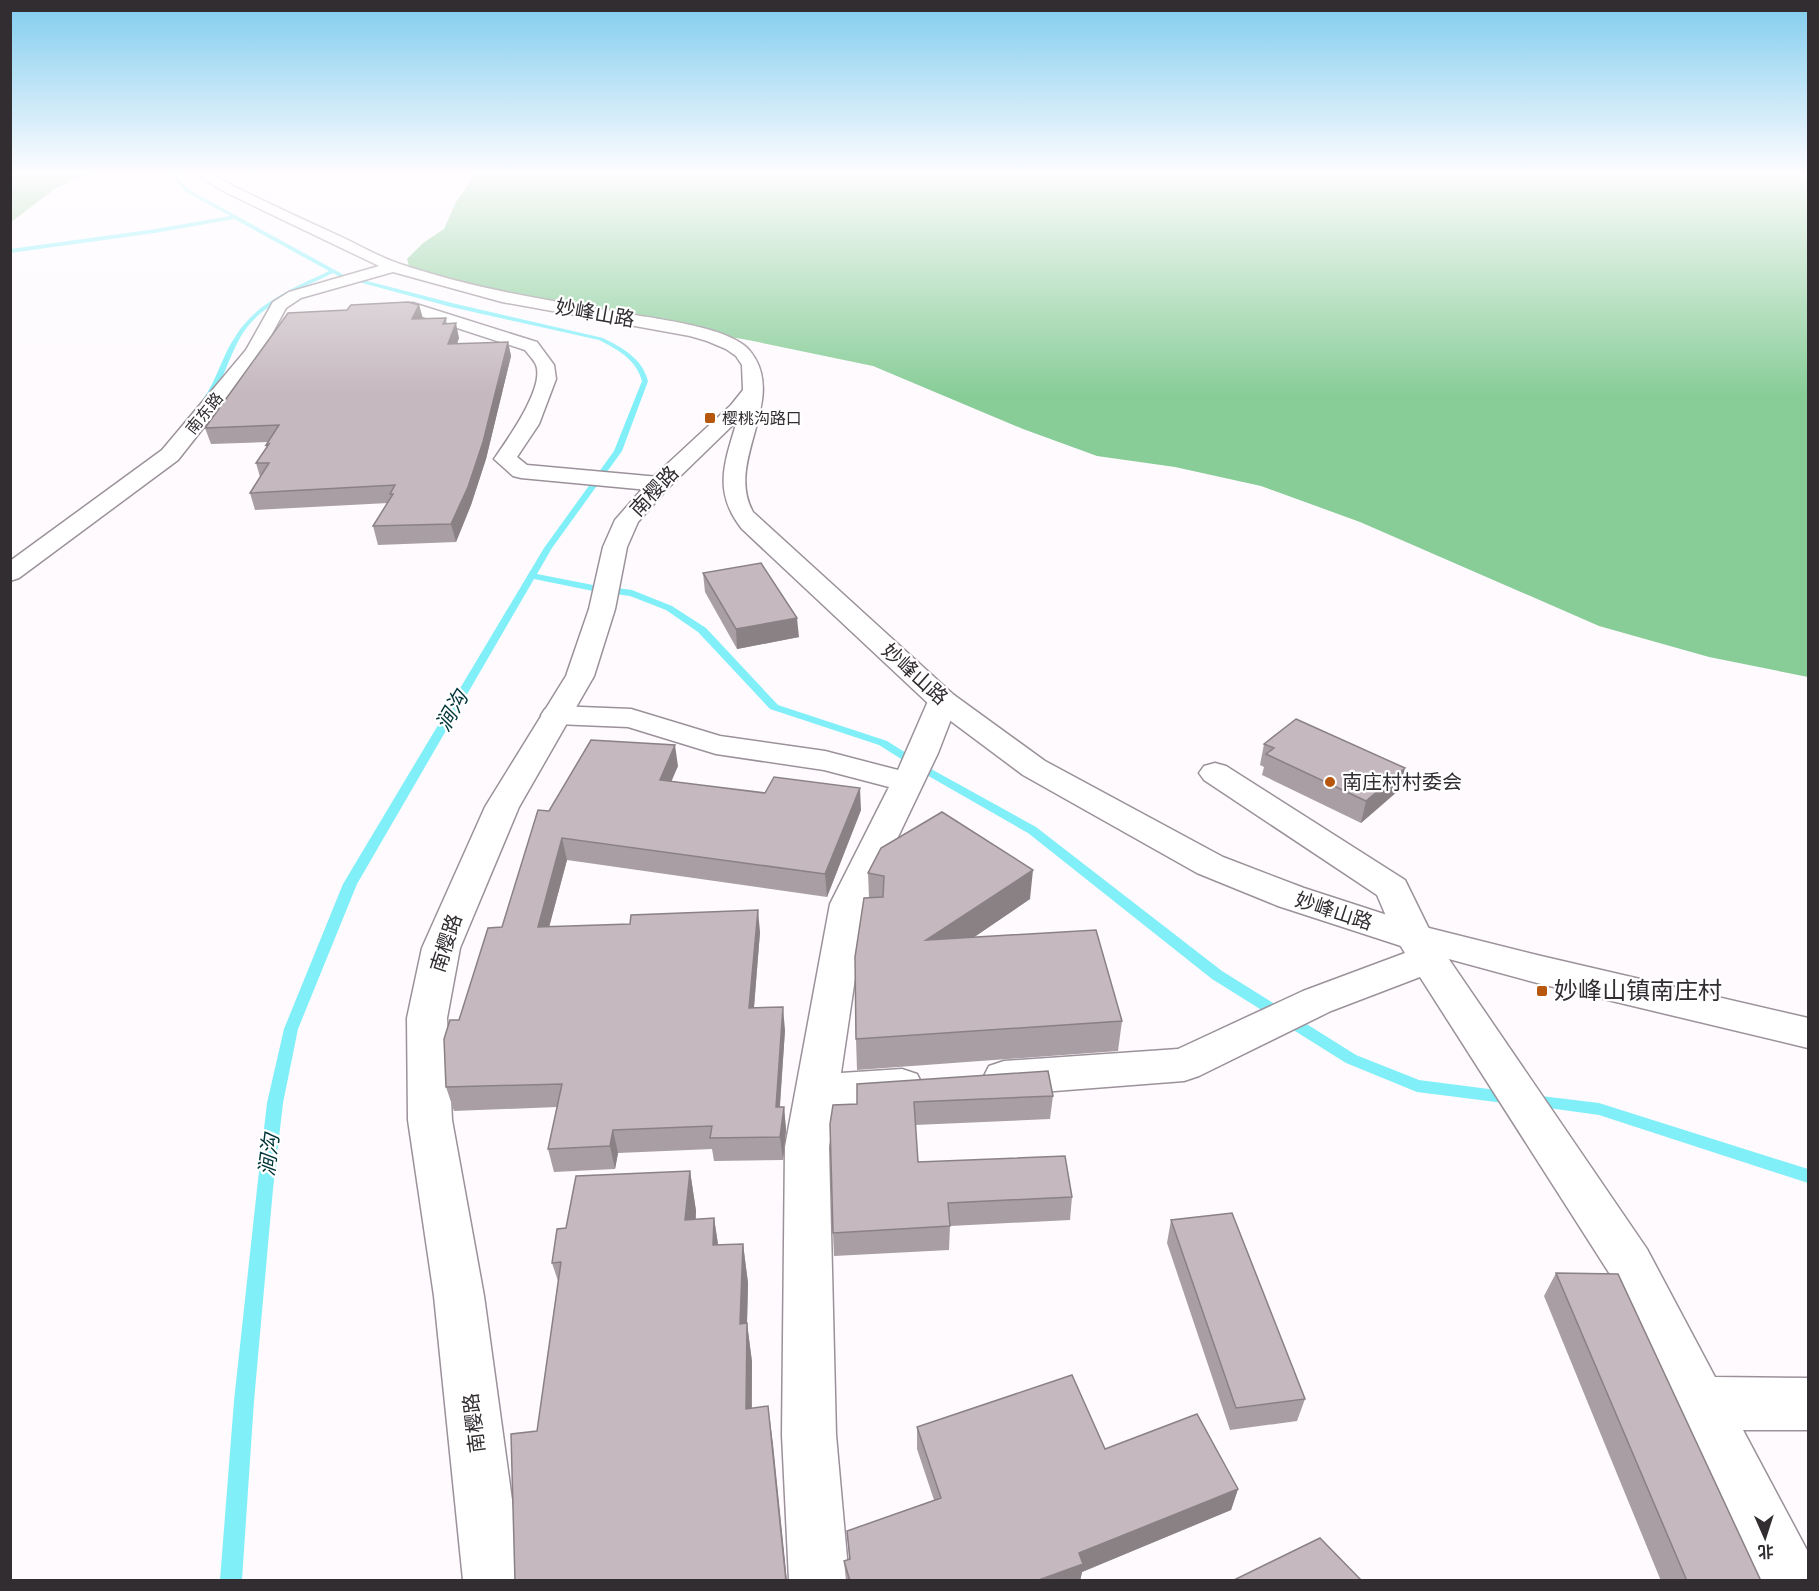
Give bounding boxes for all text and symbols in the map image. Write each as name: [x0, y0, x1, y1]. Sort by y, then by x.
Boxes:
street label: 妙峰山路: [554, 293, 637, 331]
street label: 南东路: [181, 388, 226, 437]
place label: 樱桃沟路口: [722, 408, 802, 427]
marker: 樱桃沟路口: [703, 411, 717, 425]
street label: 南樱路: [624, 460, 683, 520]
street label: 妙峰山路: [878, 638, 953, 709]
water label: 涧沟: [429, 684, 473, 735]
place label: 南庄村村委会: [1342, 769, 1462, 793]
marker: 南庄村村委会: [1323, 775, 1337, 789]
street label: 妙峰山路: [1293, 886, 1376, 934]
street label: 南樱路: [424, 910, 466, 975]
place label: 妙峰山镇南庄村: [1554, 975, 1722, 1004]
marker: 妙峰山镇南庄村: [1535, 984, 1549, 998]
water label: 涧沟: [253, 1130, 283, 1177]
street label: 南樱路: [457, 1392, 489, 1454]
north arrow: [1735, 1507, 1795, 1567]
text: 北: [1757, 1543, 1774, 1562]

